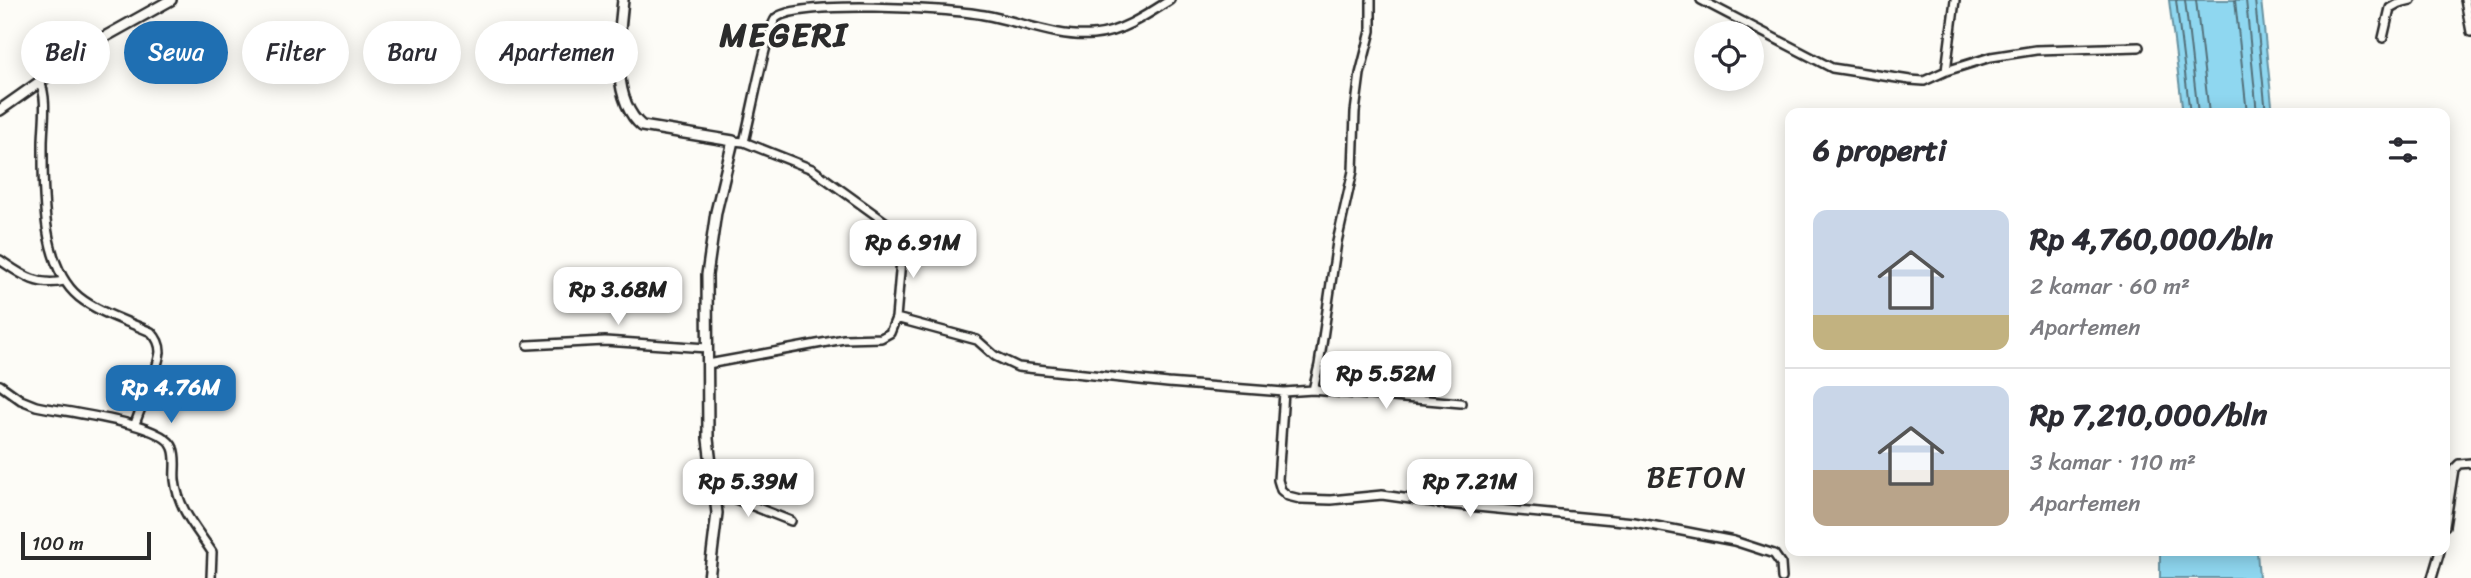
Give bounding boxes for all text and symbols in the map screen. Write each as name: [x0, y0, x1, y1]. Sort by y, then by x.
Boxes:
district label: MEGERI: [718, 6, 850, 64]
chip: Beli: [21, 21, 110, 84]
chip: Sewa: [124, 21, 228, 84]
chip: Filter: [242, 21, 349, 84]
chip: Baru: [363, 21, 461, 84]
chip: Apartemen: [475, 21, 638, 84]
map controls: [1694, 21, 1764, 91]
button: locate: [1694, 21, 1764, 91]
text: 6 properti: [1813, 123, 1946, 177]
icon: filters: [2384, 131, 2422, 169]
text: Rp 4,760,000/bln: [2030, 212, 2273, 266]
pin: Rp 6.91M: [841, 220, 985, 280]
text: Rp 6.91M: [866, 222, 960, 263]
icon: home: [1869, 238, 1953, 322]
text: 2 kamar · 60 m²: [2030, 266, 2190, 307]
pin: Rp 3.68M: [546, 268, 690, 327]
text: Rp 3.68M: [569, 269, 667, 310]
text: Apartemen: [2030, 307, 2140, 348]
pin: Rp 5.52M: [1314, 352, 1458, 411]
text: Rp 5.52M: [1336, 353, 1436, 394]
pin: Rp 4.76M: [99, 366, 243, 425]
text: Rp 4.76M: [122, 367, 220, 408]
text: Rp 7,210,000/bln: [2030, 388, 2267, 442]
icon: home: [1869, 414, 1953, 498]
text: 3 kamar · 110 m²: [2030, 442, 2196, 483]
district label: BETON: [1647, 450, 1748, 504]
pin: Rp 5.39M: [676, 460, 820, 519]
pin: Rp 7.21M: [1398, 460, 1542, 519]
text: Rp 5.39M: [699, 461, 797, 502]
text: Rp 7.21M: [1423, 461, 1517, 502]
text: Apartemen: [2030, 483, 2140, 524]
text: 100 m: [32, 527, 84, 560]
scale bar: [21, 529, 150, 561]

